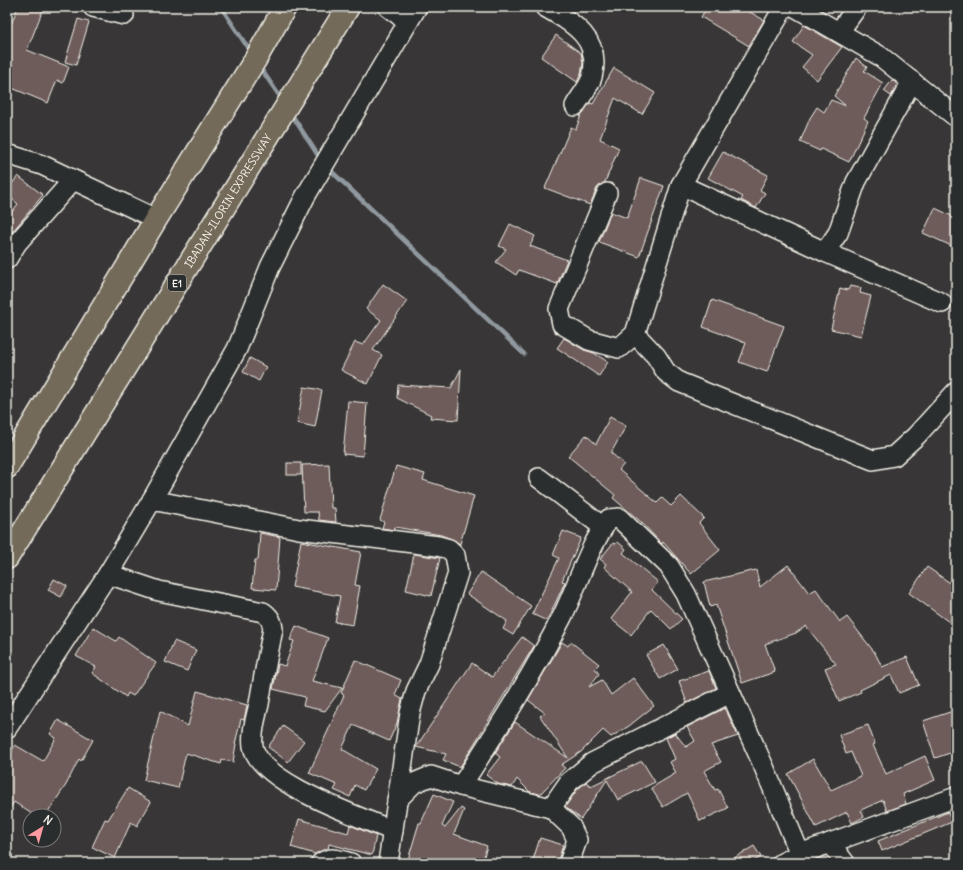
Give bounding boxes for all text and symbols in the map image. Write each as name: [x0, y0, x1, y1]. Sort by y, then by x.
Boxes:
street label: IBADAN-ILORIN EXPRESSWAY: [181, 131, 275, 270]
road number: E1: [168, 275, 186, 291]
north arrow: [22, 808, 62, 848]
text: N: [41, 812, 55, 828]

